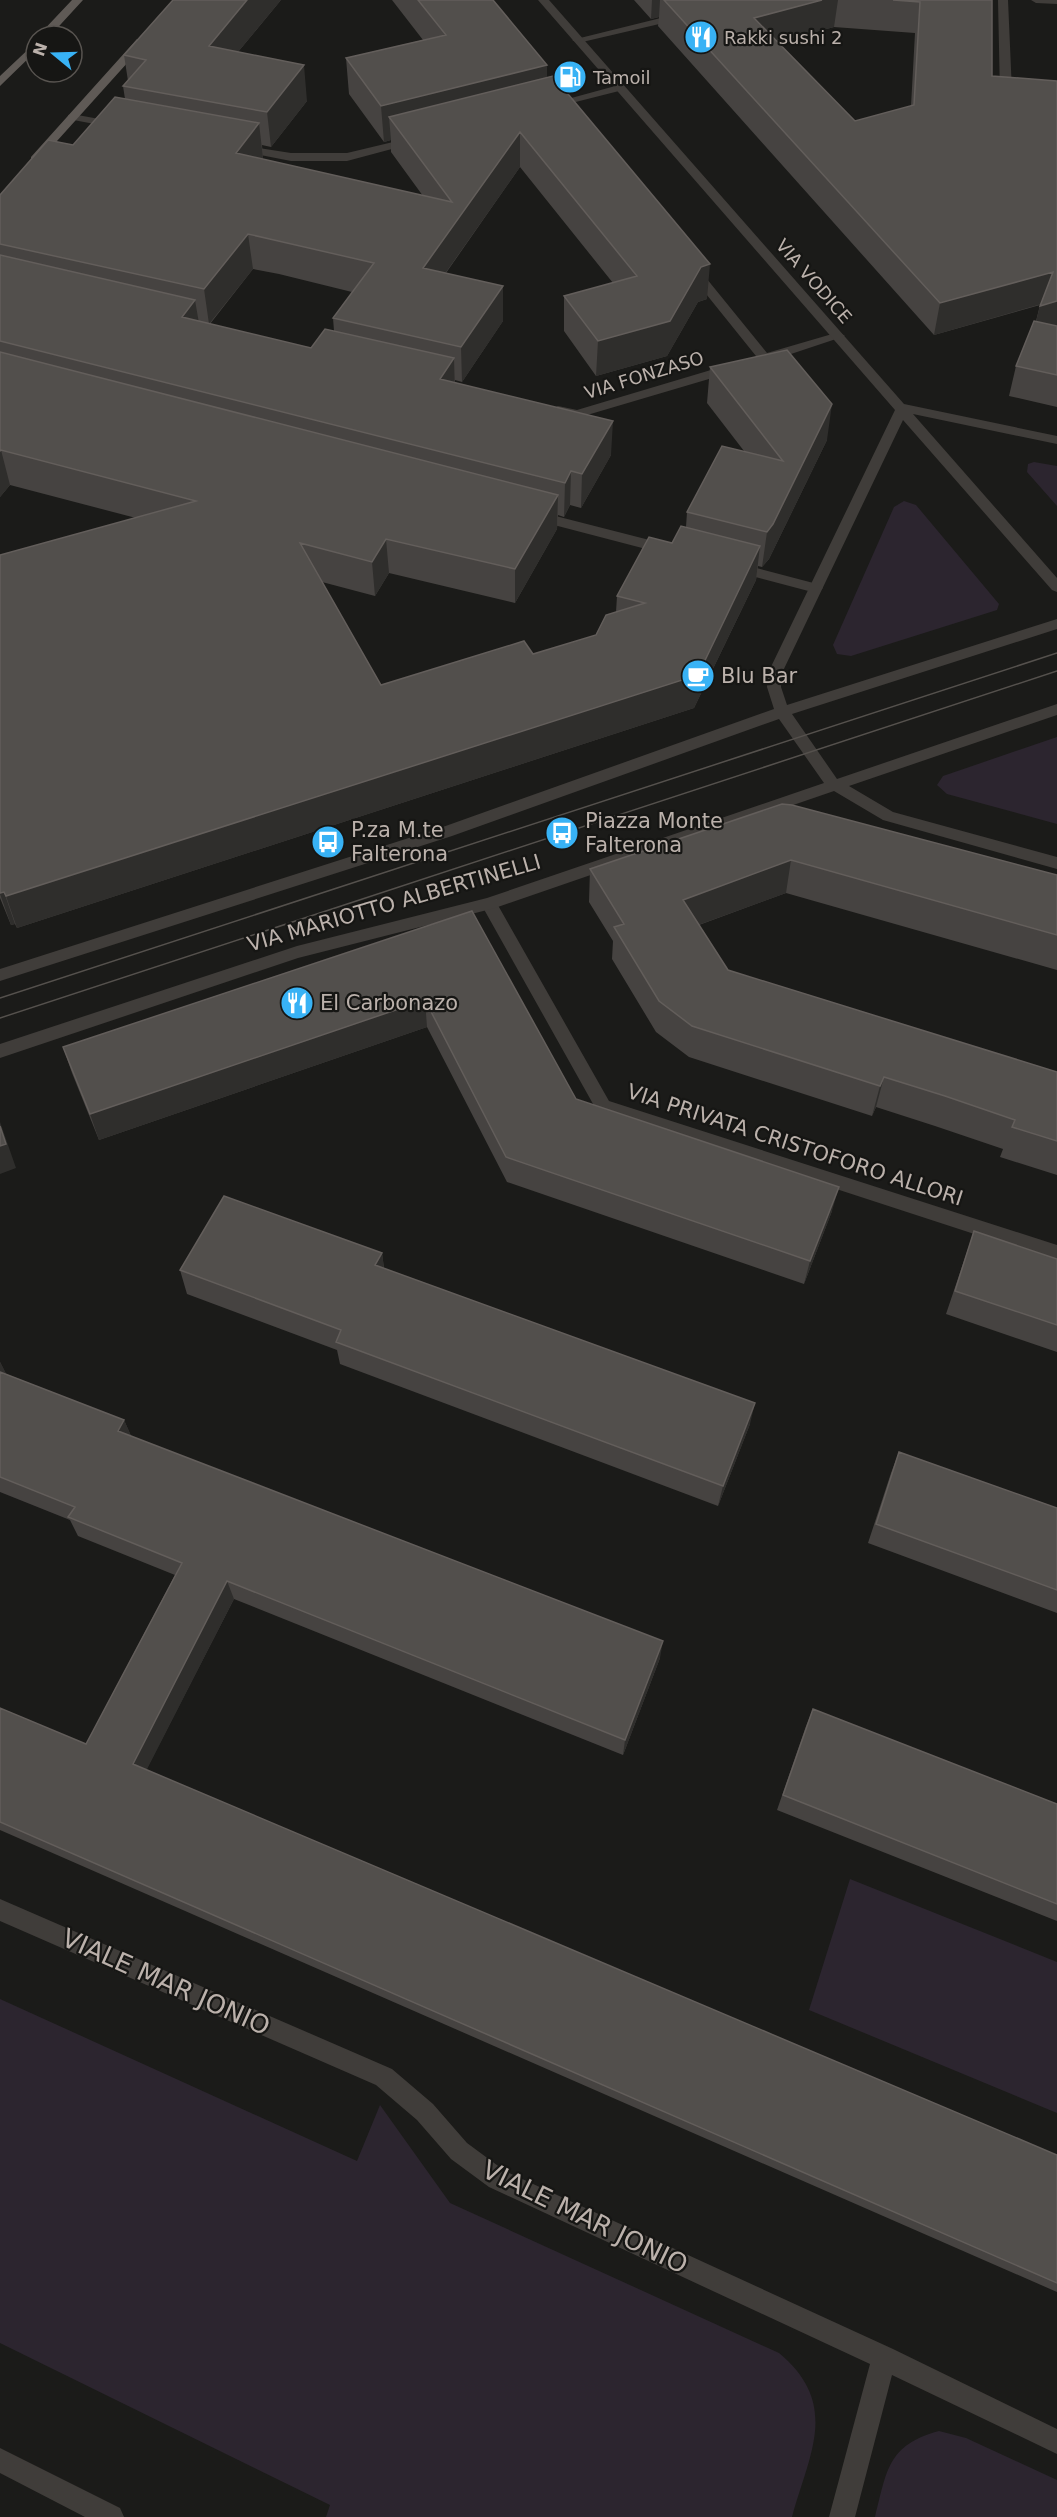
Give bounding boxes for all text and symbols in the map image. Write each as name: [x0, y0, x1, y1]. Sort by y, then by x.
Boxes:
restaurant icon: Rakki sushi 2: [683, 19, 719, 55]
north arrow: [24, 24, 84, 84]
place label: Rakki sushi 2: [724, 27, 842, 48]
text: N: [29, 40, 51, 59]
fuel station icon: Tamoil: [552, 59, 588, 95]
place label: Tamoil: [592, 67, 651, 88]
street label: VIA VODICE: [772, 235, 856, 327]
street label: VIA FONZASO: [582, 347, 706, 403]
cafe icon: Blu Bar: [680, 658, 716, 694]
place label: Blu Bar: [721, 664, 798, 688]
place label: Piazza Monte Falterona: [585, 809, 723, 857]
bus stop icon: Piazza Monte Falterona: [544, 815, 580, 851]
place label: P.za M.te Falterona: [351, 818, 448, 866]
bus stop icon: P.za M.te Falterona: [310, 824, 346, 860]
street label: VIA MARIOTTO ALBERTINELLI: [244, 850, 544, 956]
restaurant icon: El Carbonazo: [279, 985, 315, 1021]
place label: El Carbonazo: [320, 991, 458, 1015]
street label: VIA PRIVATA CRISTOFORO ALLORI: [624, 1079, 966, 1211]
street label: VIALE MAR JONIO: [57, 1923, 275, 2041]
street label: VIALE MAR JONIO: [477, 2154, 693, 2280]

